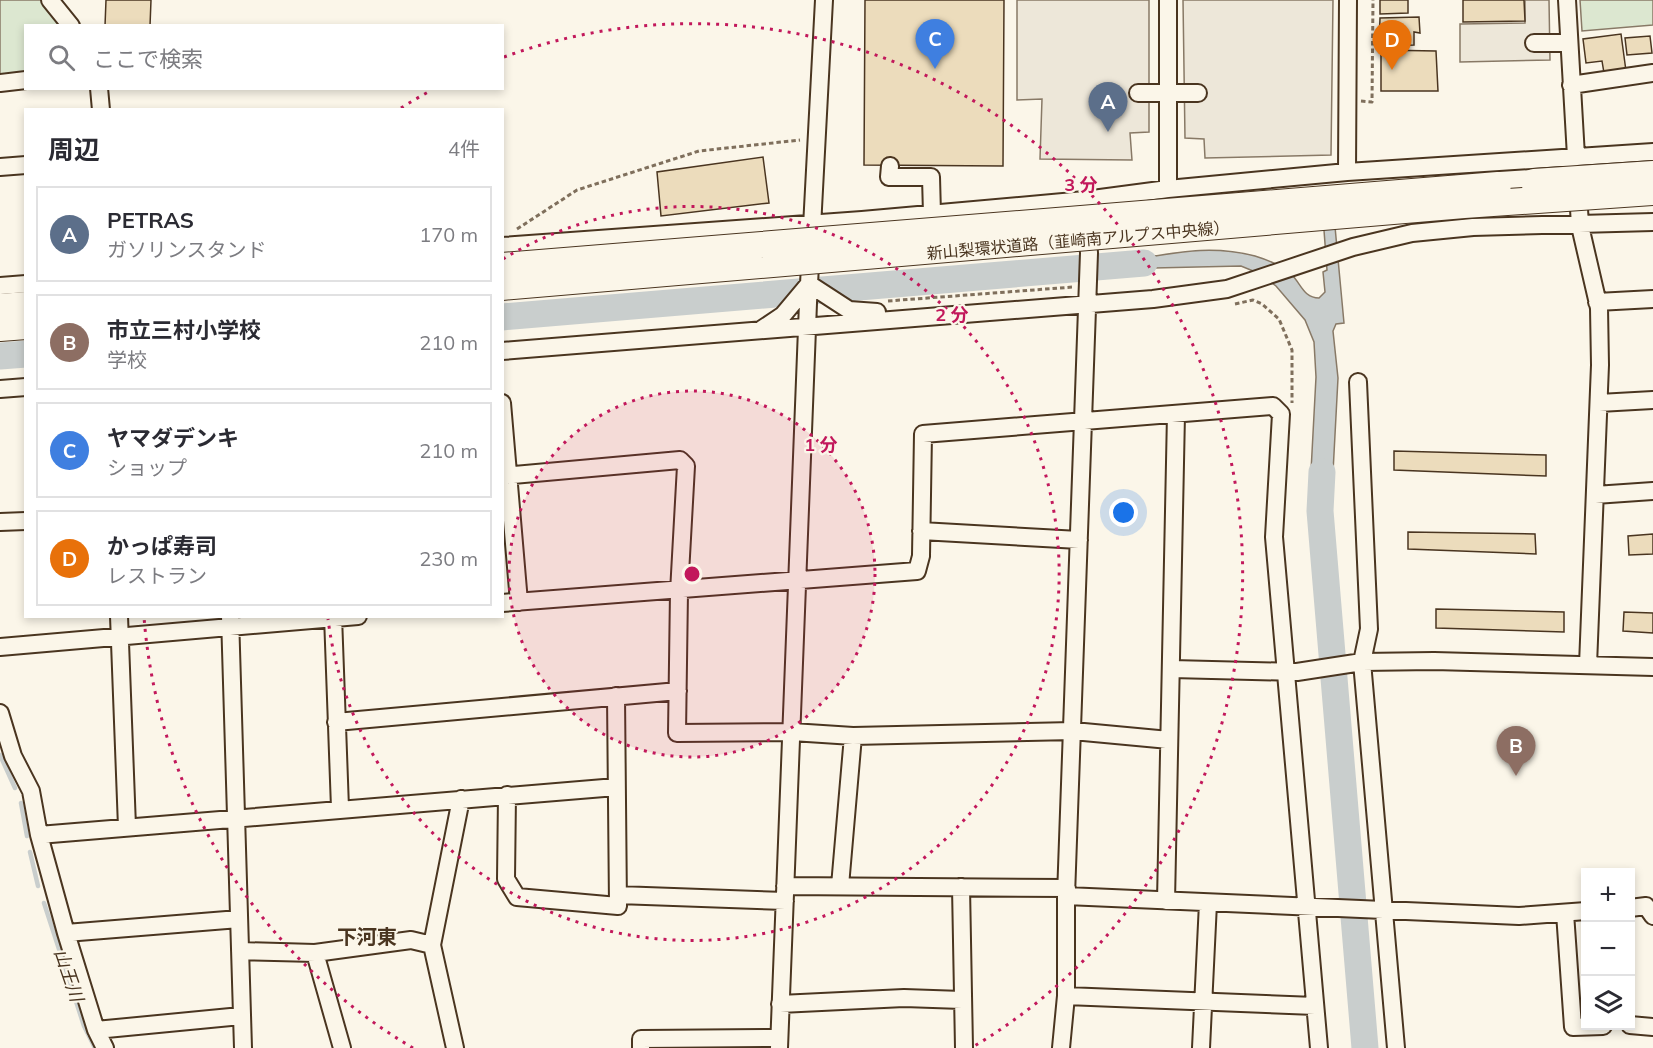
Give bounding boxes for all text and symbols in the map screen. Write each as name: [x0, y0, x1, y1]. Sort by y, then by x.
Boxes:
pin: C: [916, 20, 954, 69]
pin: D: [1372, 20, 1412, 70]
search box: [24, 24, 504, 90]
icon: search: [45, 41, 78, 74]
text: ここで検索: [93, 45, 203, 73]
pin: A: [1088, 82, 1128, 132]
text: 周辺: [48, 133, 100, 166]
text: 4件: [448, 136, 480, 161]
text: 3 分: [1064, 173, 1098, 196]
text: PETRAS: [107, 206, 194, 234]
street label: 新山梨環状道路（韮崎南アルプス中央線）: [926, 217, 1230, 263]
text: A: [62, 222, 77, 247]
text: 170 m: [419, 222, 478, 247]
text: ガソリンスタンド: [107, 237, 267, 262]
text: 2 分: [935, 303, 969, 326]
text: 市立三村小学校: [107, 316, 261, 344]
text: B: [63, 330, 76, 355]
text: 210 m: [419, 330, 478, 355]
text: 学校: [107, 347, 147, 372]
text: ヤマダデンキ: [107, 424, 239, 452]
text: 1 分: [804, 433, 838, 456]
text: C: [63, 438, 76, 463]
text: 210 m: [419, 438, 478, 463]
text: ショップ: [107, 455, 187, 480]
your location: [1109, 498, 1138, 527]
text: かっぱ寿司: [107, 532, 217, 560]
text: D: [62, 546, 77, 571]
text: 230 m: [419, 546, 478, 571]
text: レストラン: [107, 563, 207, 588]
centre of rings: [682, 564, 702, 584]
pin: B: [1496, 726, 1536, 776]
map controls: [1581, 868, 1635, 1030]
button: +: [1581, 868, 1635, 922]
button: −: [1581, 922, 1635, 976]
district label: 下河東: [337, 924, 397, 949]
water label: 山王川: [49, 946, 89, 1006]
button: layers: [1581, 976, 1635, 1030]

